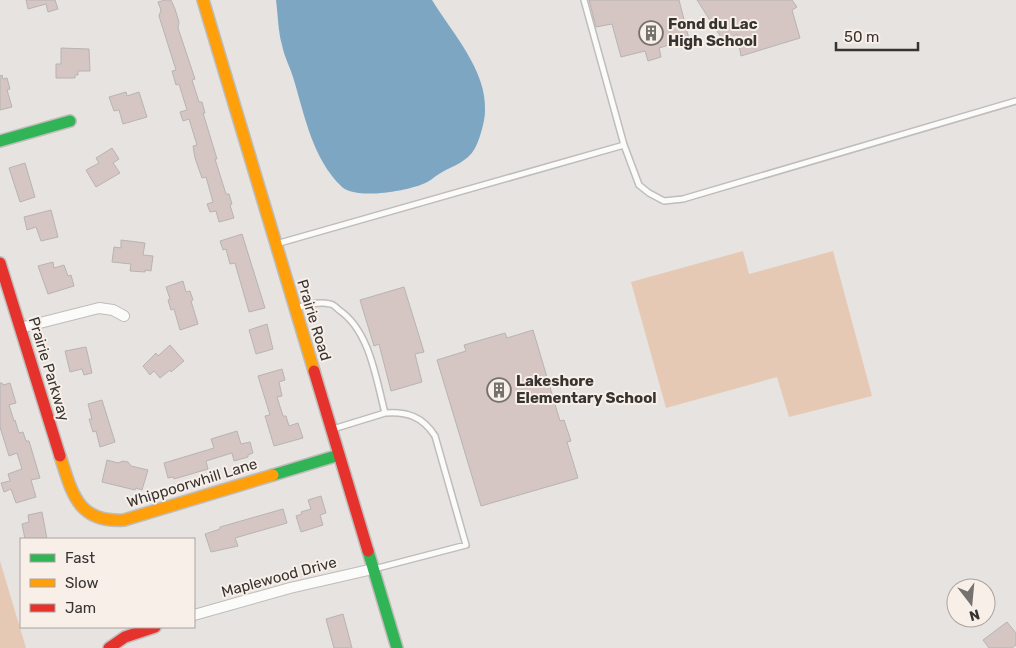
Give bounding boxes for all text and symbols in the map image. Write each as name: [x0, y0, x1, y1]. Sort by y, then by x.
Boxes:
place label: Fond du Lac High School: [668, 15, 758, 50]
building icon: Fond du Lac High School: [638, 20, 664, 46]
scale bar: [836, 20, 918, 52]
text: 50 m: [844, 28, 879, 46]
street label: Prairie Road: [293, 277, 335, 363]
street label: Prairie Parkway: [25, 315, 73, 423]
place label: Lakeshore Elementary School: [516, 372, 657, 407]
building icon: Lakeshore Elementary School: [486, 377, 512, 403]
street label: Whippoorwhill Lane: [125, 455, 259, 511]
legend: [20, 538, 195, 628]
text: Fast: [65, 549, 95, 567]
street label: Maplewood Drive: [219, 553, 339, 601]
text: Slow: [65, 574, 98, 592]
north arrow: [946, 578, 996, 628]
text: Jam: [65, 599, 96, 617]
text: N: [967, 605, 982, 625]

